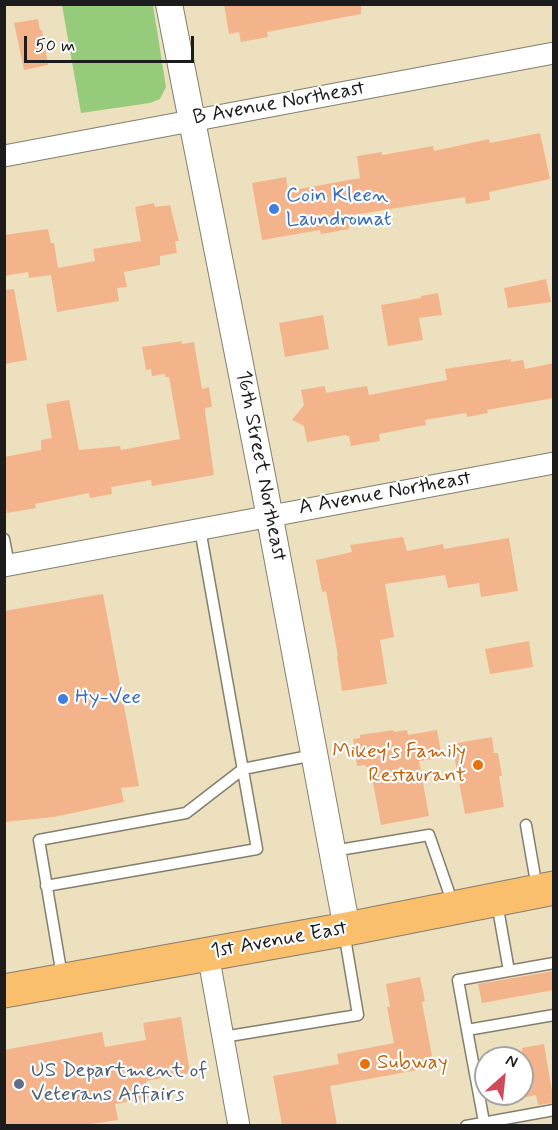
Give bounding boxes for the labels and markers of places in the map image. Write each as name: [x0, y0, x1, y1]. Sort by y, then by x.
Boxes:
place label: Coin Kleen Laundromat: [286, 184, 392, 234]
marker: Coin Kleen Laundromat: [267, 202, 281, 216]
place label: Hy-Vee: [75, 686, 141, 712]
marker: Hy-Vee: [56, 692, 70, 706]
place label: Mikey's Family Restaurant: [332, 740, 466, 790]
marker: Mikey's Family Restaurant: [471, 758, 485, 772]
place label: Subway: [377, 1051, 448, 1077]
marker: Subway: [358, 1057, 372, 1071]
place label: US Department of Veterans Affairs: [31, 1059, 208, 1109]
marker: US Department of Veterans Affairs: [12, 1077, 26, 1091]

